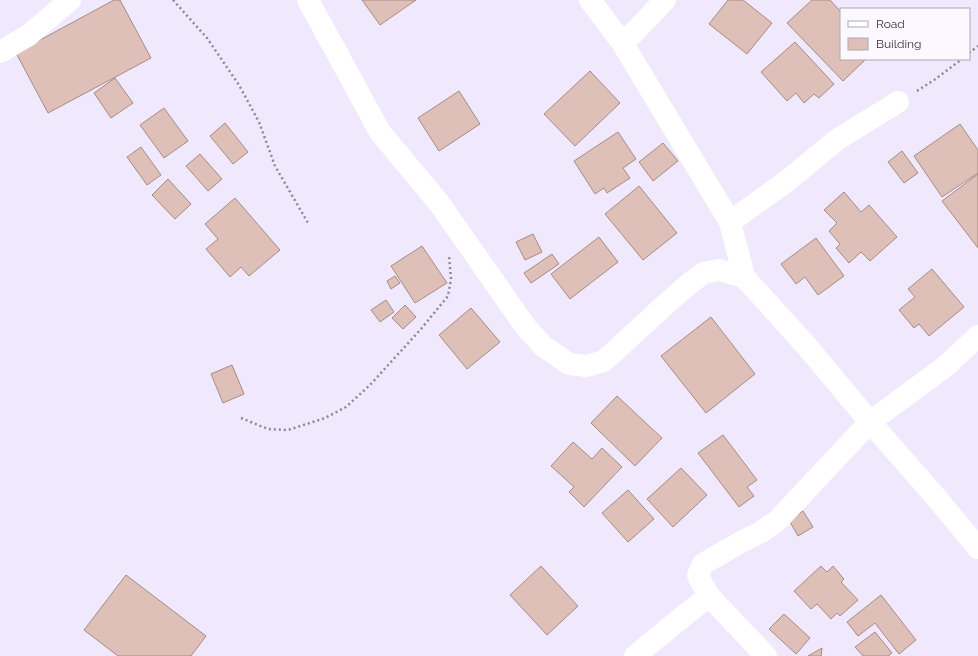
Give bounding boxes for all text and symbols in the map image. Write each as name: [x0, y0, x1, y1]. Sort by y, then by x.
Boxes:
legend: [840, 8, 970, 60]
text: Road: [876, 17, 905, 31]
text: Building: [876, 37, 922, 51]

